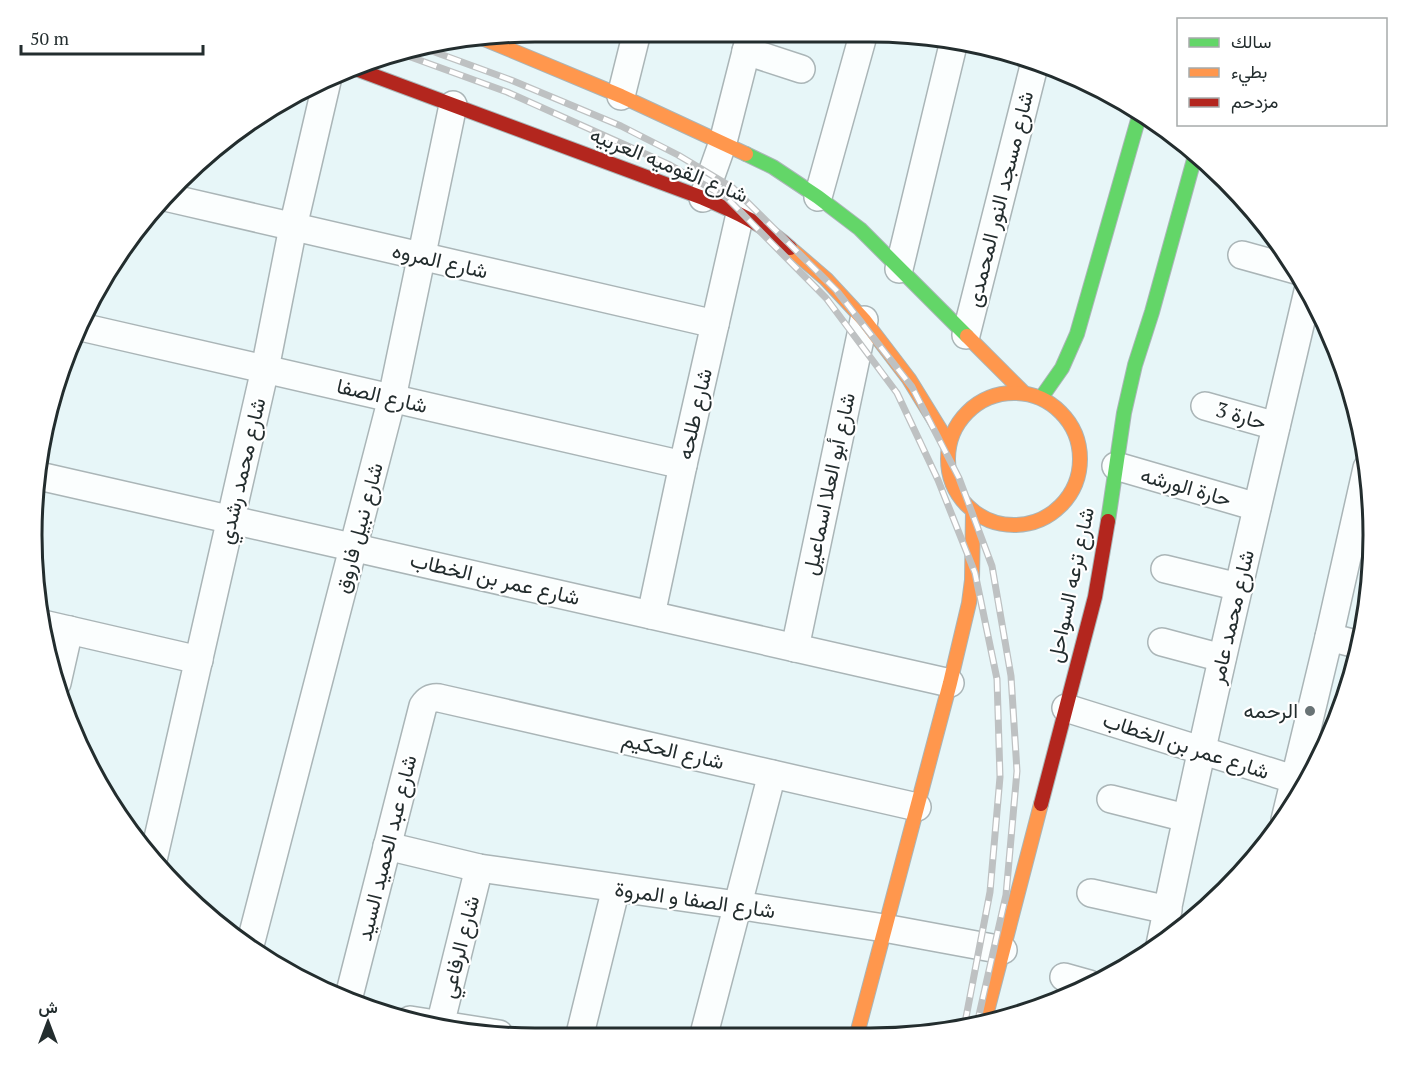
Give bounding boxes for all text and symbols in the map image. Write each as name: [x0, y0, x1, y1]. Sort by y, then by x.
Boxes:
scale bar: [21, 18, 202, 56]
legend: [1177, 18, 1387, 126]
text: 50 m: [30, 26, 70, 50]
text: سالك: [1231, 29, 1271, 53]
text: بطيء: [1231, 59, 1267, 87]
street label: شارع مسجد النور المحمدى: [959, 88, 1040, 310]
text: مزدحم: [1231, 89, 1278, 114]
street label: شارع القوميه العربيه: [586, 120, 753, 209]
street label: شارع المروه: [389, 235, 491, 286]
street label: شارع طلحه: [670, 365, 719, 462]
street label: شارع الصفا: [334, 371, 430, 420]
street label: شارع أبو العلا اسماعيل: [795, 390, 862, 578]
street label: شارع محمد رشدي: [211, 395, 275, 548]
street label: حارة 3: [1213, 395, 1270, 436]
street label: شارع نبيل فاروق: [327, 459, 390, 596]
street label: حارة الورشه: [1138, 460, 1235, 512]
street label: شارع ترعه السواحل: [1040, 505, 1101, 665]
street label: شارع عمر بن الخطاب: [407, 545, 583, 612]
street label: شارع محمد عامر: [1202, 547, 1261, 688]
place label: الرحمه: [1244, 696, 1298, 724]
marker: الرحمه: [1303, 704, 1317, 718]
street label: شارع عمر بن الخطاب: [1099, 705, 1273, 786]
street label: شارع الحكيم: [619, 725, 727, 776]
street label: شارع عبد الحميد السيد: [349, 752, 424, 944]
street label: شارع الصفا و المروة: [613, 874, 777, 925]
street label: شارع الرفاعي: [433, 893, 489, 1002]
north arrow: [18, 992, 78, 1052]
text: ش: [38, 996, 58, 1018]

